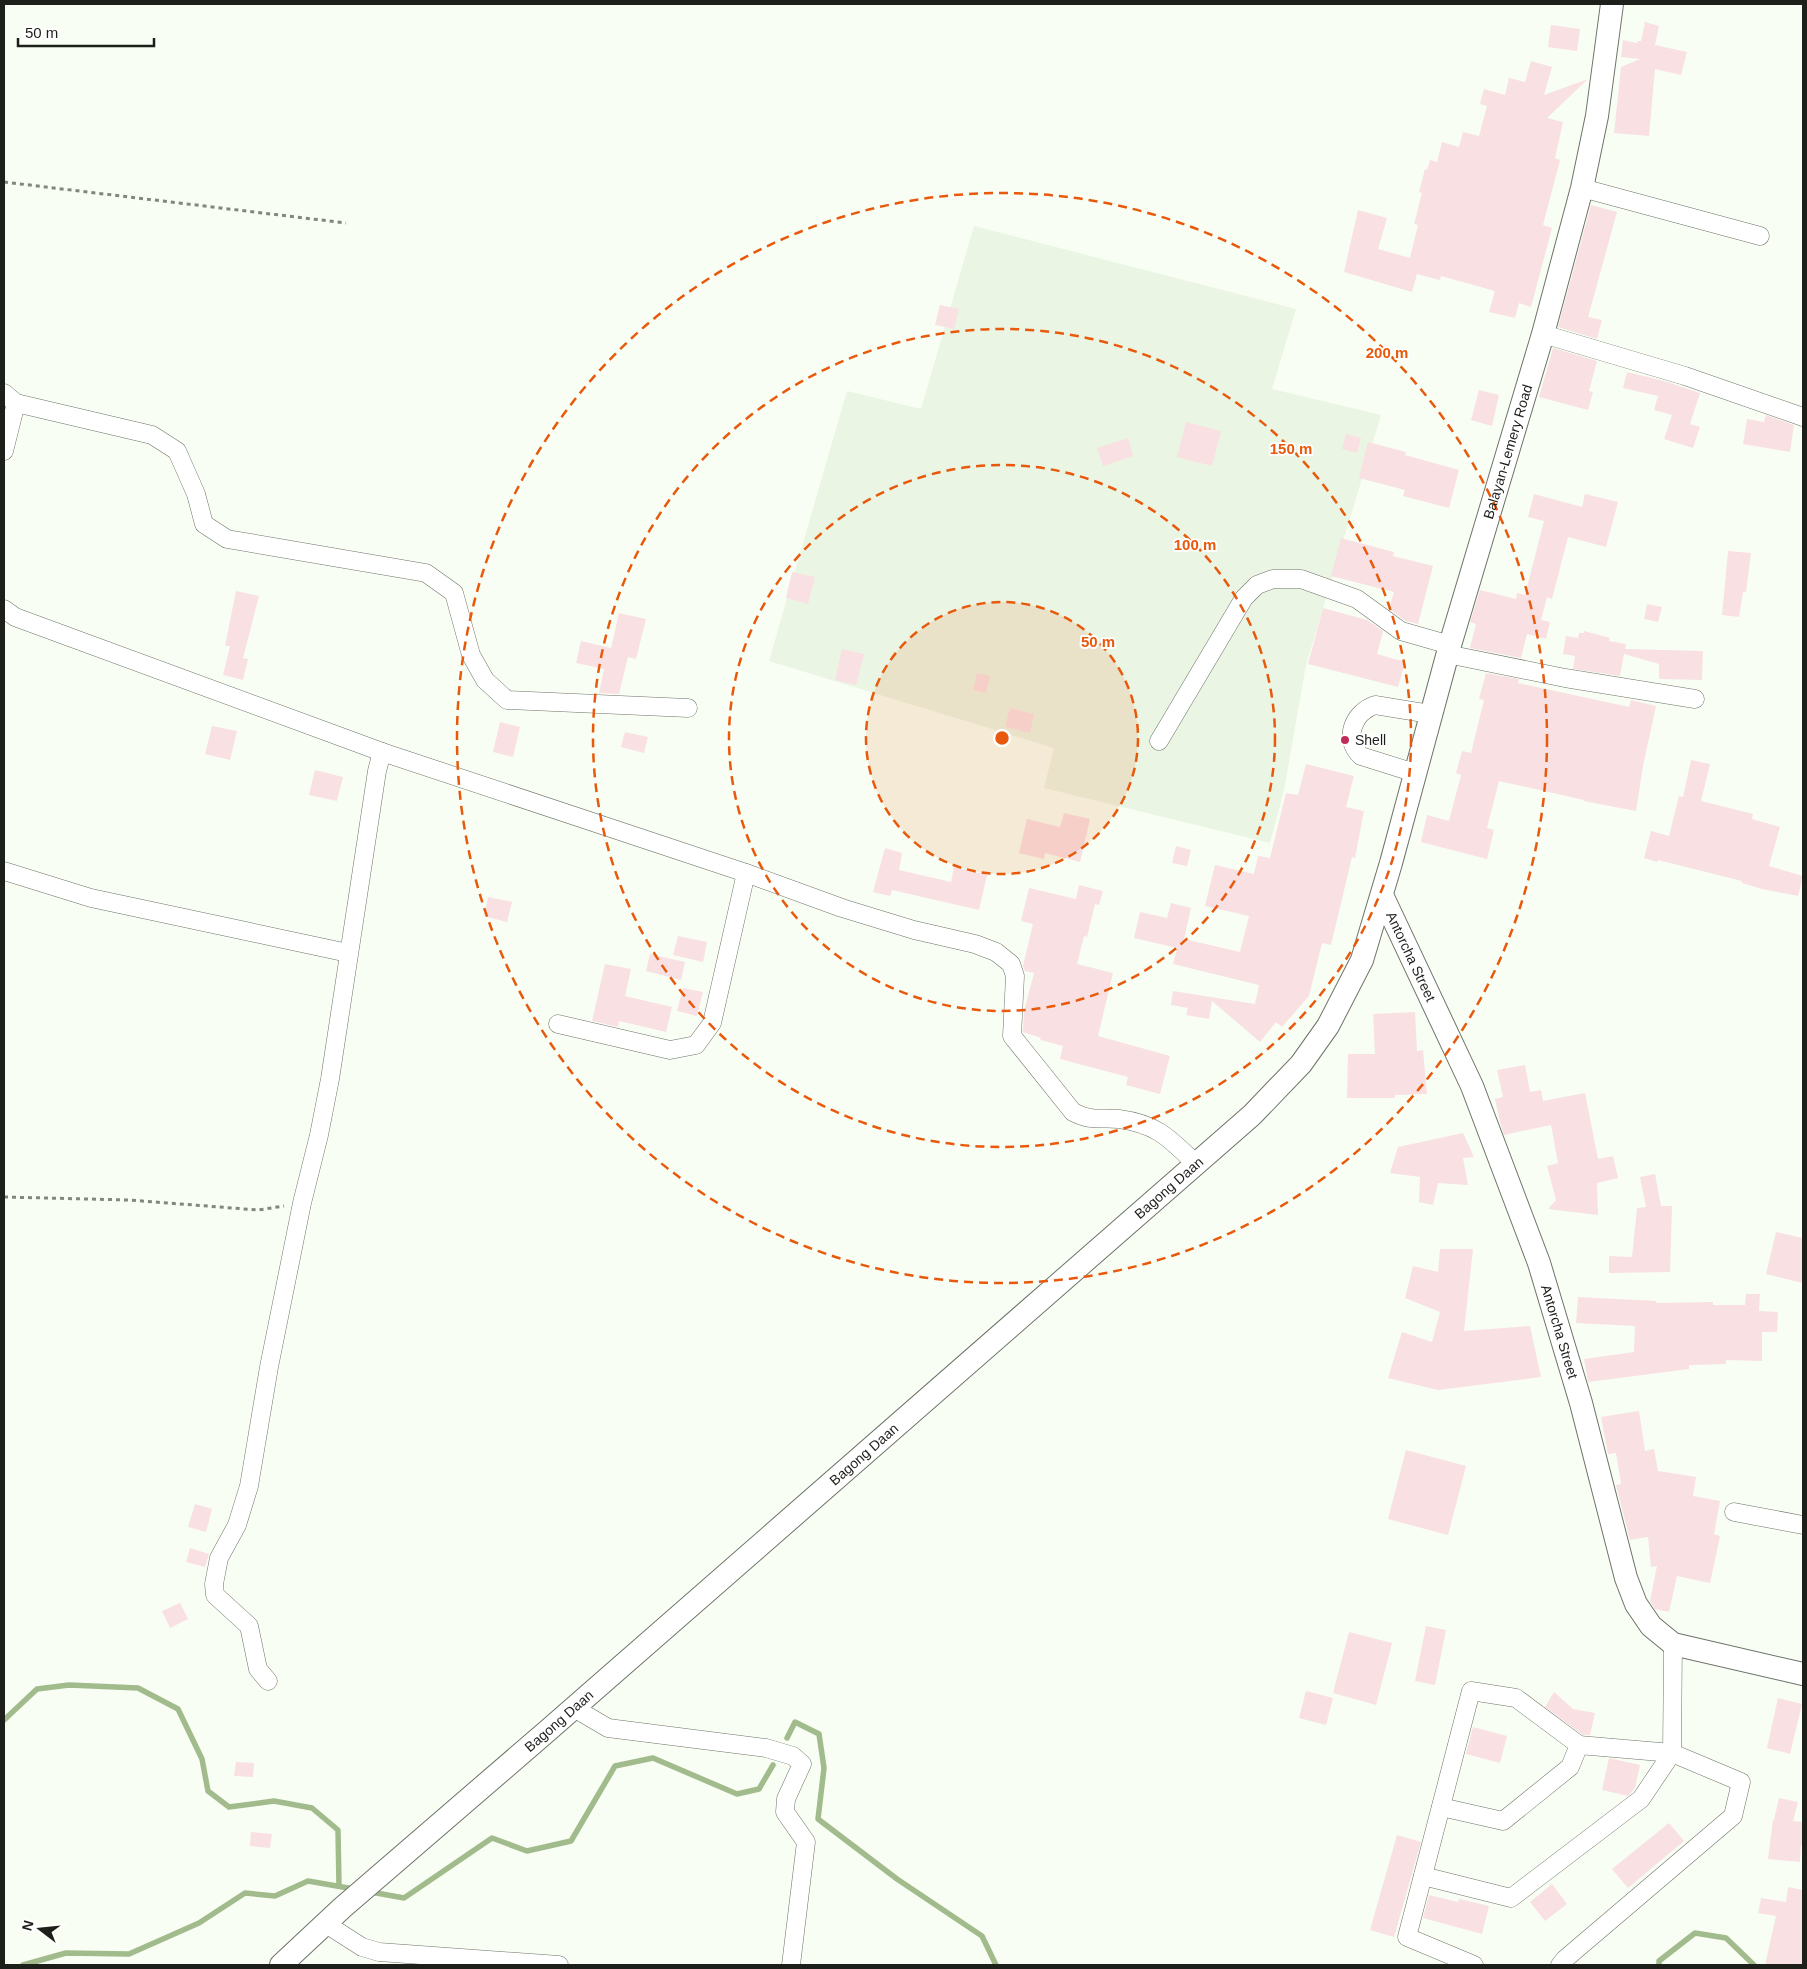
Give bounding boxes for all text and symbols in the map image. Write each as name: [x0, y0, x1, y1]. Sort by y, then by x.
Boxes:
scale bar: [18, 15, 154, 47]
text: 50 m: [25, 24, 58, 41]
text: 200 m: [1366, 344, 1408, 361]
street label: Balayan-Lemery Road: [1480, 383, 1535, 521]
text: 150 m: [1270, 440, 1312, 457]
text: 100 m: [1174, 536, 1216, 553]
text: 50 m: [1081, 633, 1115, 650]
centre of rings: [993, 729, 1011, 747]
place label: Shell: [1355, 732, 1386, 748]
marker: Shell: [1339, 734, 1351, 746]
street label: Antorcha Street: [1383, 909, 1439, 1004]
street label: Bagong Daan: [1131, 1154, 1206, 1222]
street label: Antorcha Street: [1538, 1283, 1581, 1381]
street label: Bagong Daan: [826, 1420, 901, 1489]
street label: Bagong Daan: [521, 1687, 596, 1755]
north arrow: [15, 1904, 65, 1954]
text: N: [18, 1918, 37, 1932]

